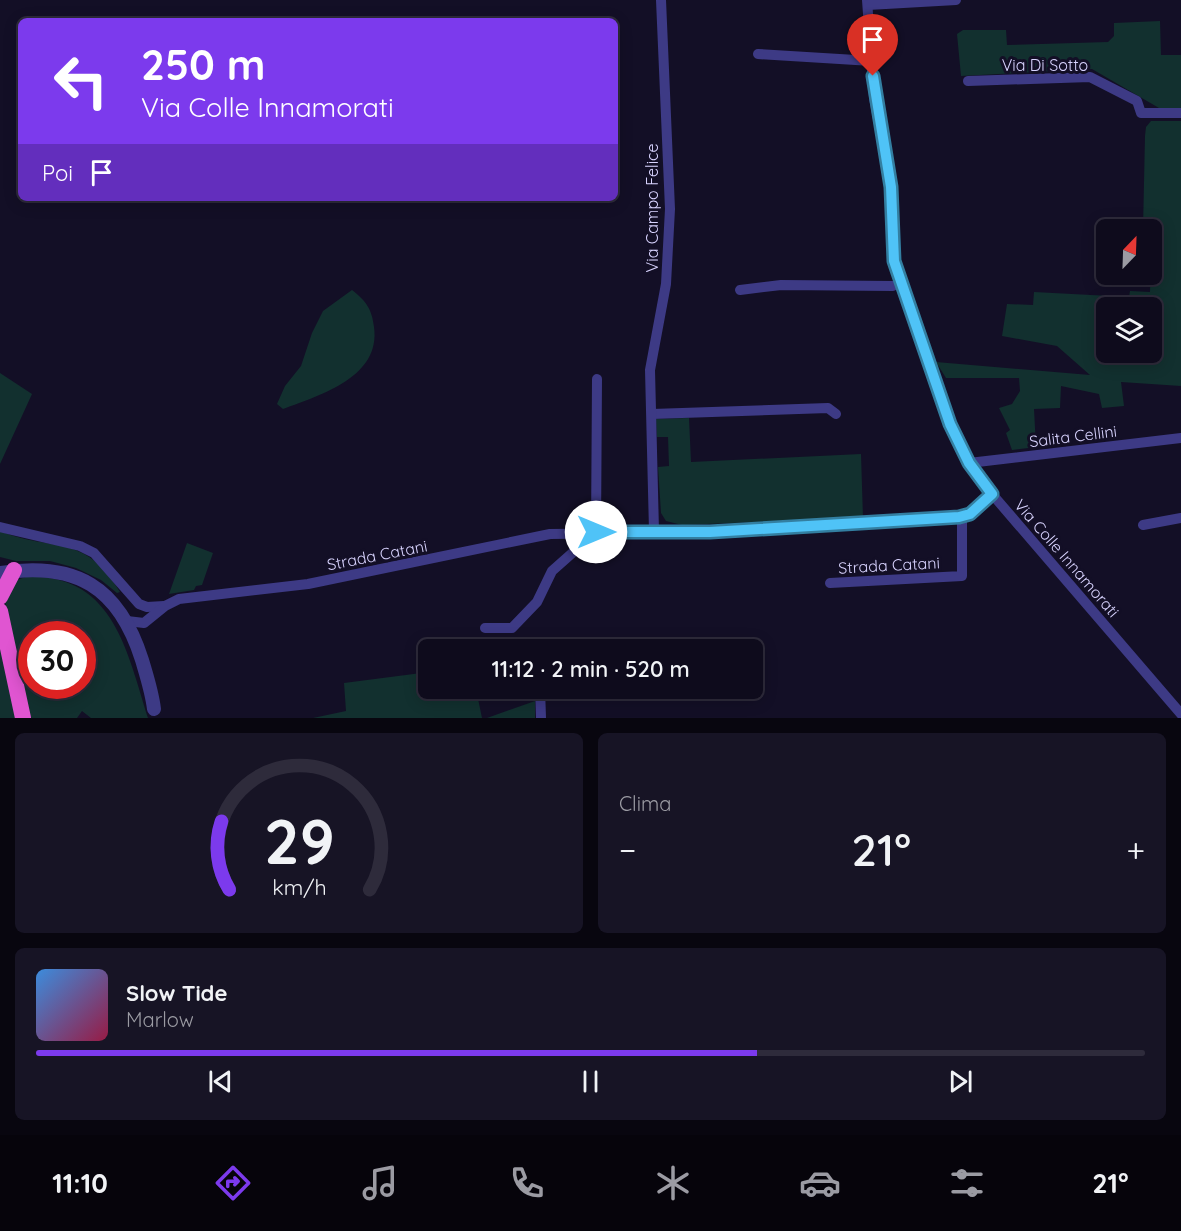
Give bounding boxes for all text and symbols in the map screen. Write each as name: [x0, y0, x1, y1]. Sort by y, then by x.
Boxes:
pin: [847, 14, 898, 76]
icon: arrive: [856, 23, 889, 56]
text: 250 m: [141, 38, 265, 91]
icon: left: [42, 42, 120, 120]
street label: Via Di Sotto: [1002, 55, 1088, 75]
text: Via Colle Innamorati: [141, 90, 394, 124]
street label: Via Campo Felice: [642, 144, 662, 272]
icon: arrive: [85, 156, 118, 189]
text: Poi: [42, 159, 73, 187]
north arrow: [1096, 219, 1162, 285]
map controls: [1096, 219, 1162, 363]
button: layers: [1096, 297, 1162, 363]
street label: Salita Cellini: [1028, 421, 1118, 451]
street label: Via Colle Innamorati: [1010, 495, 1124, 621]
position arrow: [564, 500, 628, 564]
street label: Strada Catani: [325, 535, 429, 575]
street label: Strada Catani: [838, 552, 940, 578]
speed limit sign: 30: [18, 621, 96, 699]
text: 11:12 · 2 min · 520 m: [491, 655, 690, 683]
text: Clima: [619, 791, 671, 816]
text: 29: [264, 802, 334, 880]
text: 21°: [852, 821, 911, 877]
text: −: [619, 829, 636, 870]
text: +: [1126, 829, 1145, 870]
text: km/h: [272, 874, 326, 900]
text: Slow Tide: [126, 979, 227, 1007]
text: Marlow: [126, 1007, 194, 1032]
icon: previous: [204, 1065, 237, 1098]
icon: pause: [574, 1065, 607, 1098]
icon: next: [944, 1065, 977, 1098]
icon: directions: [212, 1162, 254, 1204]
icon: music: [359, 1162, 401, 1204]
icon: phone: [506, 1162, 548, 1204]
icon: climate: [652, 1162, 694, 1204]
icon: car: [799, 1162, 841, 1204]
icon: filters: [946, 1162, 988, 1204]
text: 11:10: [52, 1166, 108, 1200]
text: 21°: [1092, 1166, 1129, 1200]

